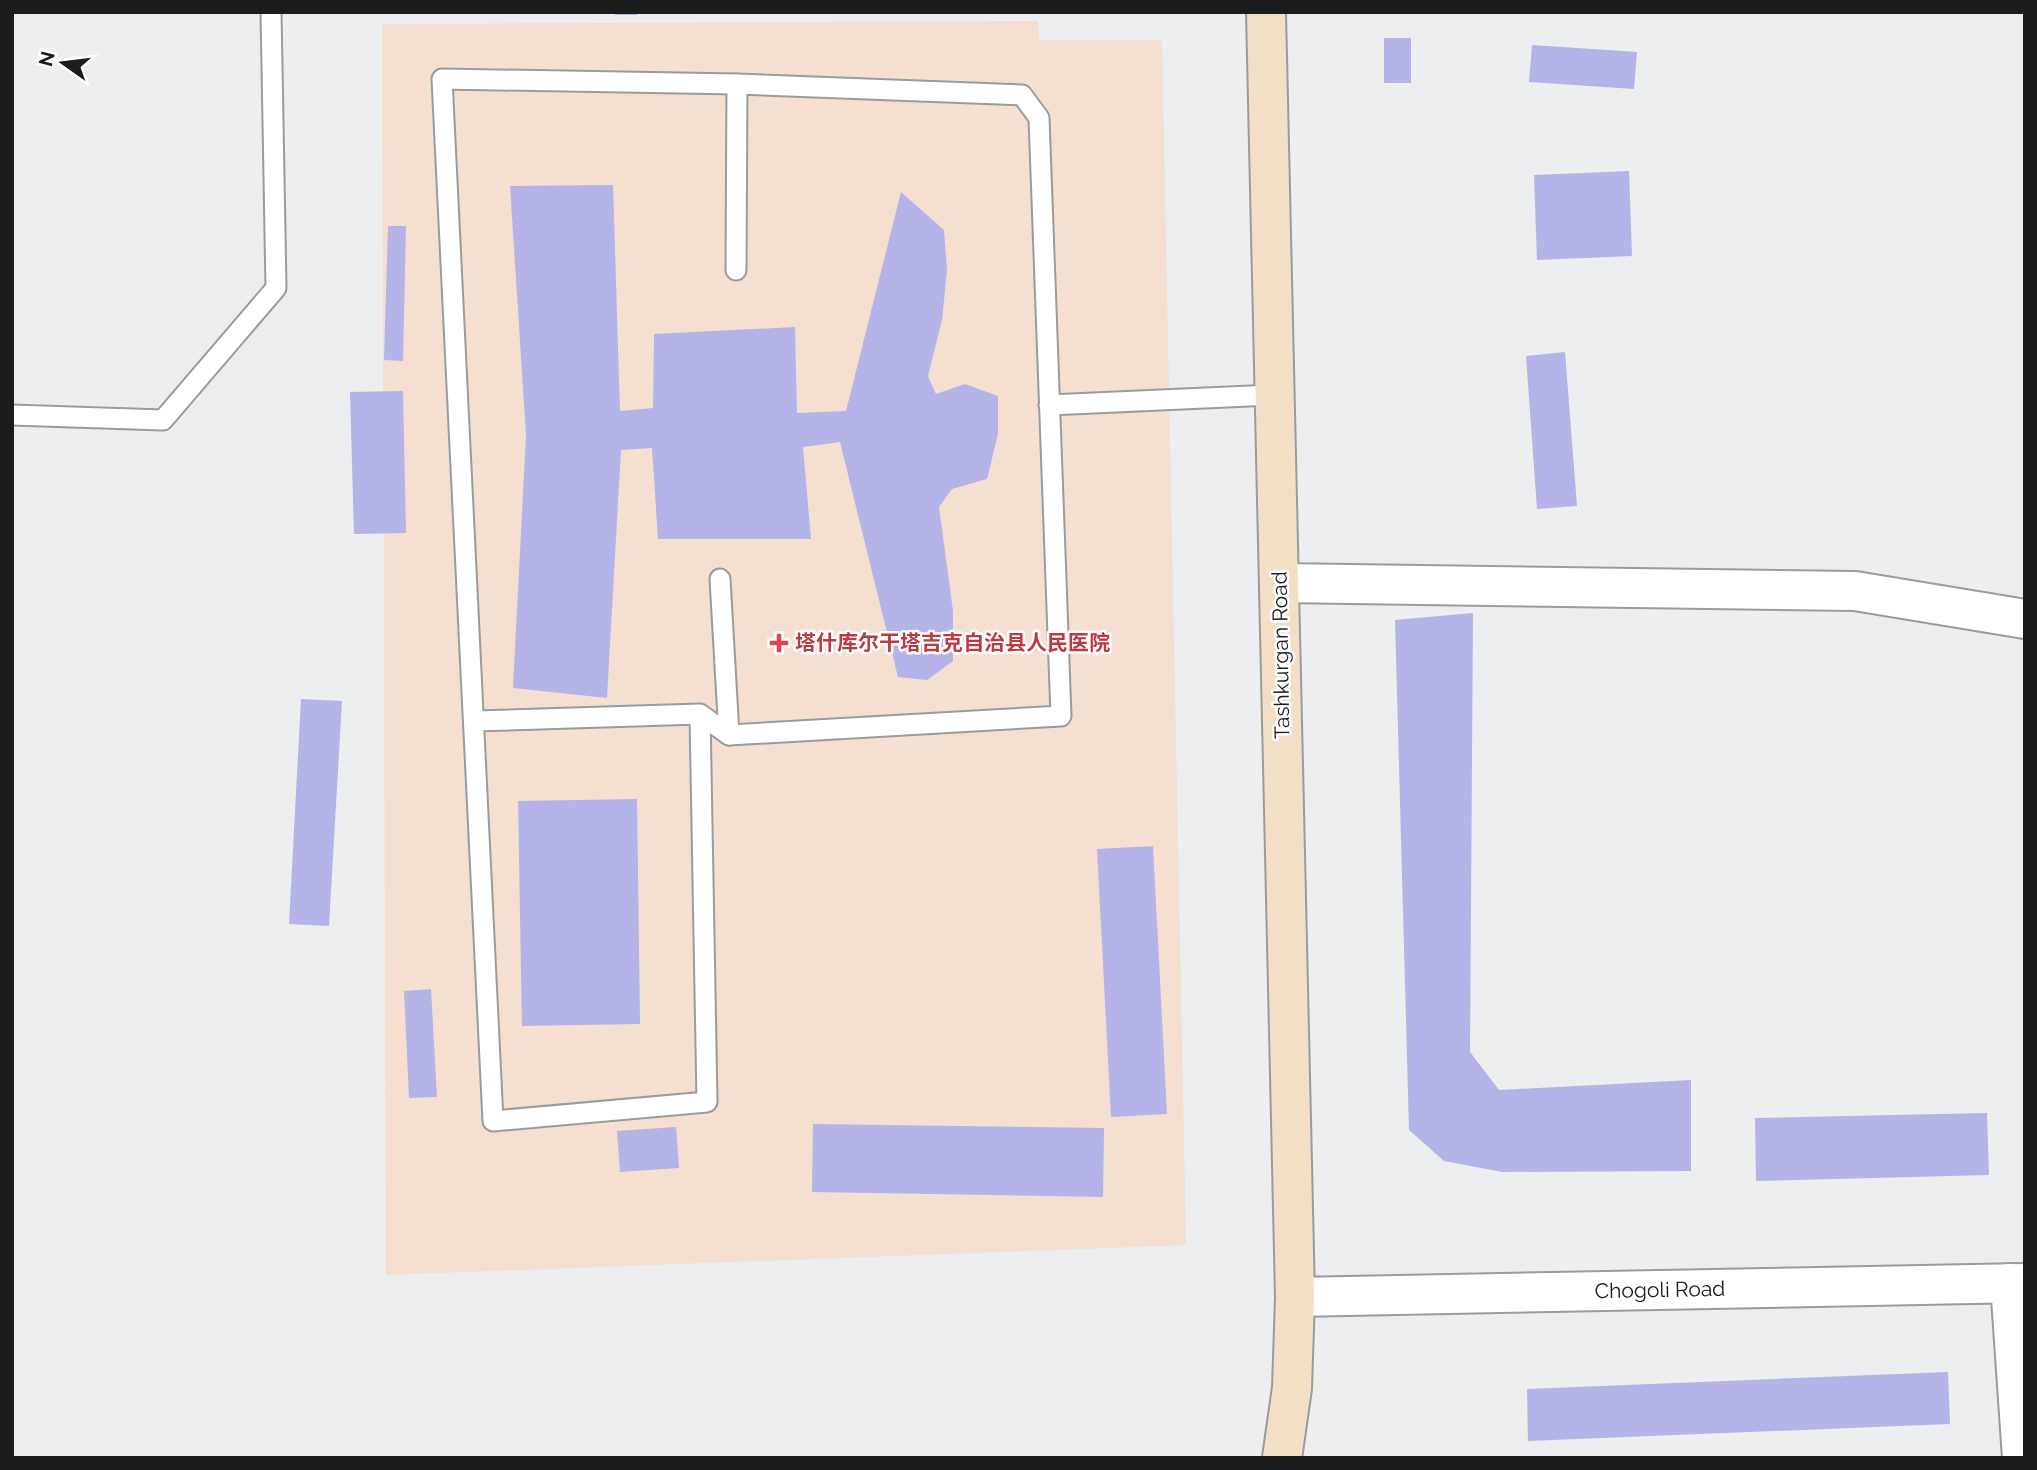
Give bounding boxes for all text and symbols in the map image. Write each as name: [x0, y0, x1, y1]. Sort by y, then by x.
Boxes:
north arrow: [28, 28, 98, 98]
text: N: [34, 49, 59, 69]
street label: Tashkurgan Road: [1267, 571, 1294, 739]
place label: 塔什库尔干塔吉克自治县人民医院: [795, 630, 1110, 655]
marker: 塔什库尔干塔吉克自治县人民医院: [769, 633, 789, 653]
street label: Chogoli Road: [1594, 1276, 1726, 1303]

